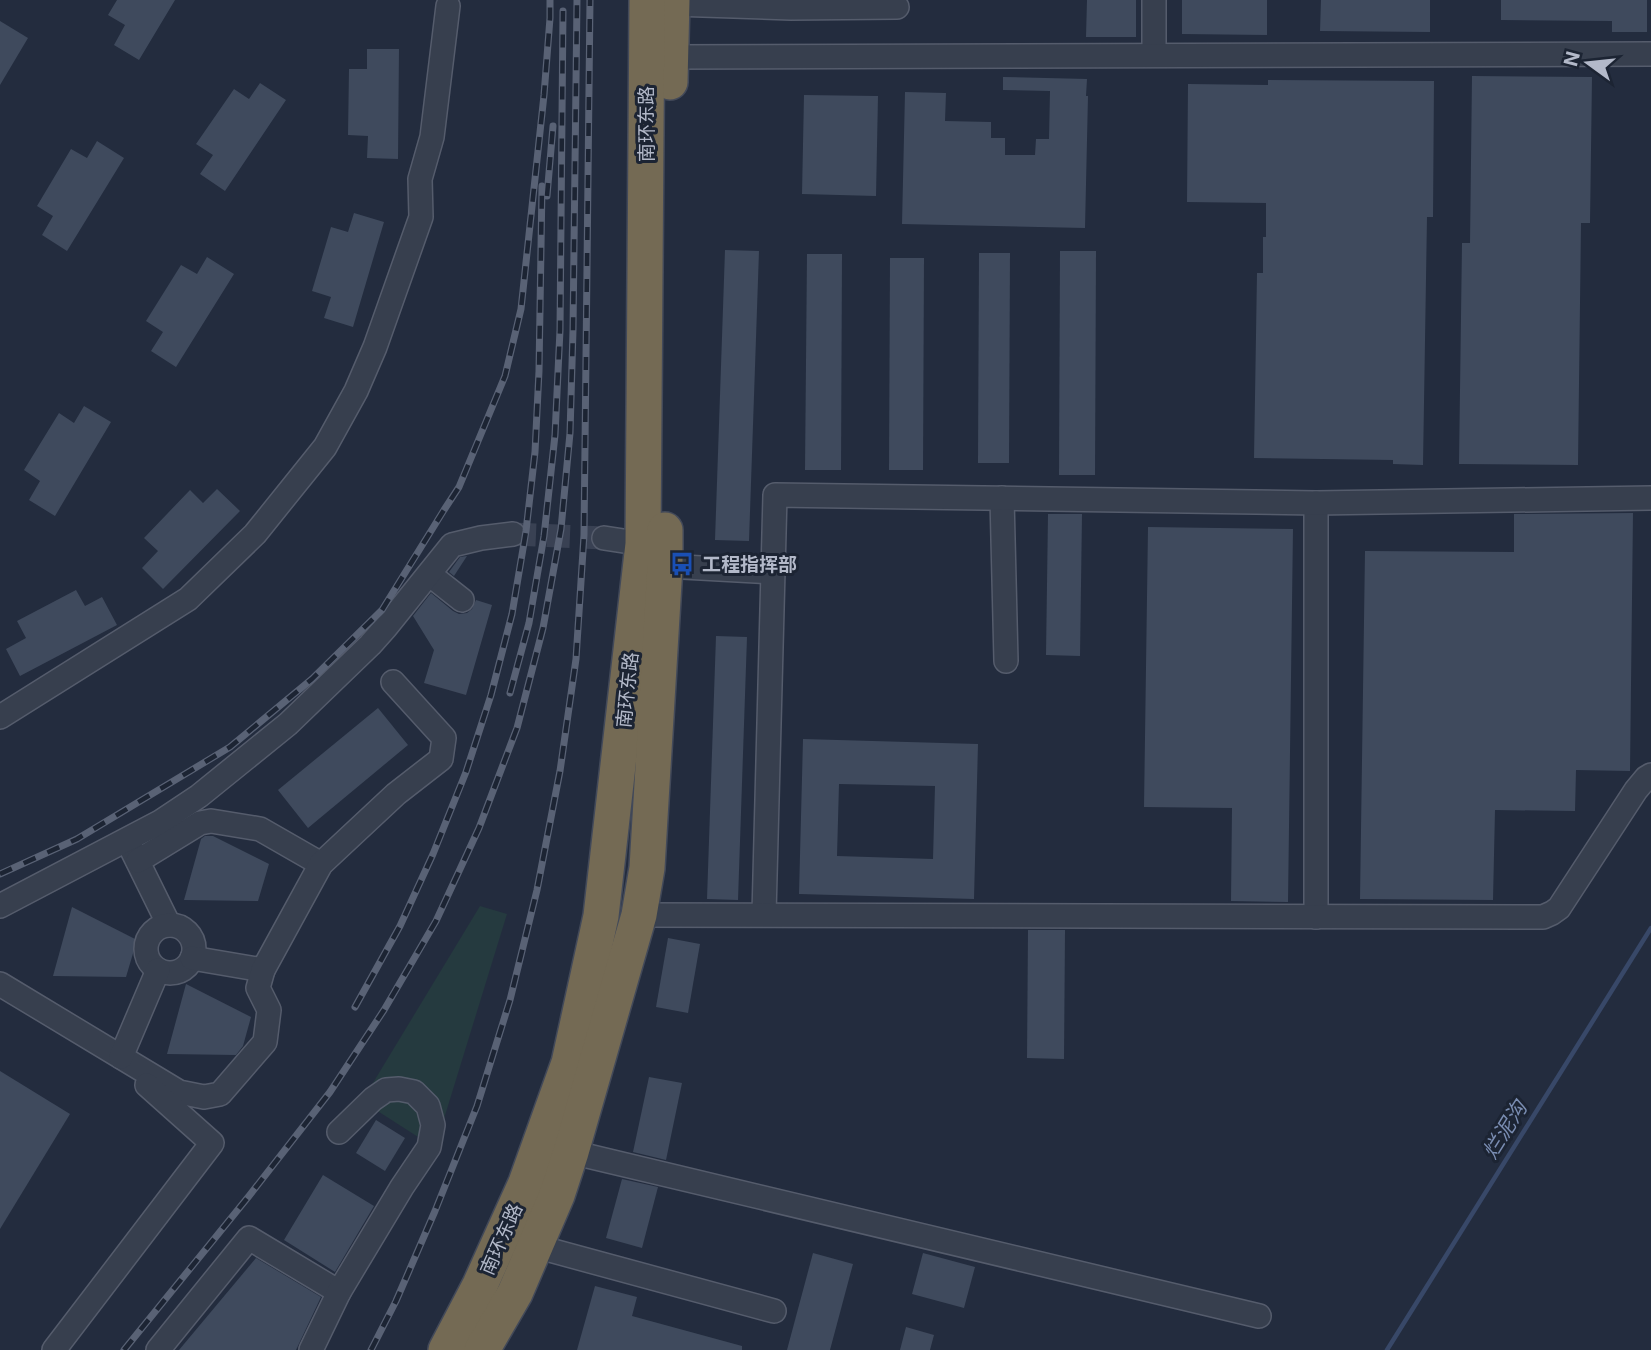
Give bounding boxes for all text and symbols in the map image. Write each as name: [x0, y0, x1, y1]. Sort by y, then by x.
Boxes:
north arrow: [1553, 28, 1623, 98]
text: N: [1559, 49, 1585, 69]
street label: 南环东路: [635, 86, 658, 162]
bus stop icon: 工程指挥部: [668, 550, 696, 578]
place label: 工程指挥部: [702, 553, 797, 576]
street label: 南环东路: [612, 651, 643, 729]
water label: 烂泥沟: [1477, 1095, 1533, 1163]
street label: 南环东路: [475, 1200, 527, 1279]

